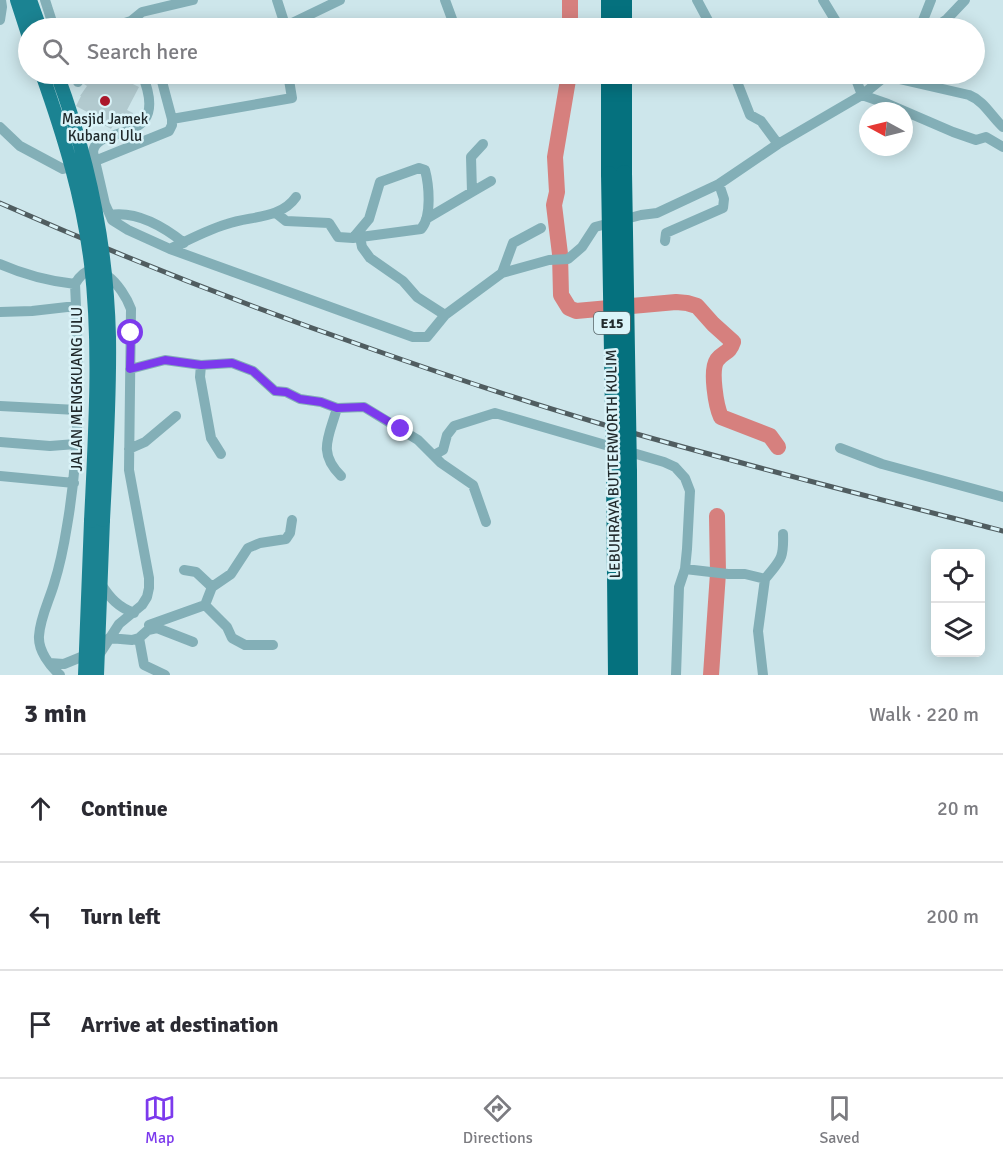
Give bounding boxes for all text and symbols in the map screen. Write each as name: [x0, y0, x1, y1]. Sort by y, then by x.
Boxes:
search box: [18, 18, 985, 84]
icon: search: [39, 35, 72, 68]
text: Search here: [87, 38, 198, 65]
marker: Masjid Jamek Kubang Ulu: [98, 94, 112, 108]
north arrow: [859, 102, 913, 156]
place label: Masjid Jamek Kubang Ulu: [62, 110, 149, 145]
street label: JALAN MENGKUANG ULU: [68, 307, 86, 471]
road number: E15: [594, 312, 630, 334]
route start: [117, 319, 143, 345]
street label: LEBUHRAYA BUTTERWORTH KULIM: [602, 349, 624, 579]
route end: [387, 415, 413, 441]
map controls: [931, 549, 985, 657]
button: locate: [931, 549, 985, 603]
button: layers: [931, 603, 985, 657]
text: 3 min: [24, 698, 87, 730]
text: Walk · 220 m: [869, 702, 979, 727]
icon: ahead: [24, 792, 57, 825]
text: Continue: [81, 795, 168, 822]
text: 20 m: [937, 796, 979, 821]
icon: left: [24, 900, 57, 933]
text: Turn left: [81, 903, 161, 930]
text: 200 m: [926, 904, 979, 929]
icon: arrive: [24, 1008, 57, 1041]
text: Arrive at destination: [81, 1011, 278, 1038]
tab: Map: [143, 1092, 176, 1148]
tab: Directions: [463, 1092, 533, 1148]
tab: Saved: [819, 1092, 860, 1148]

